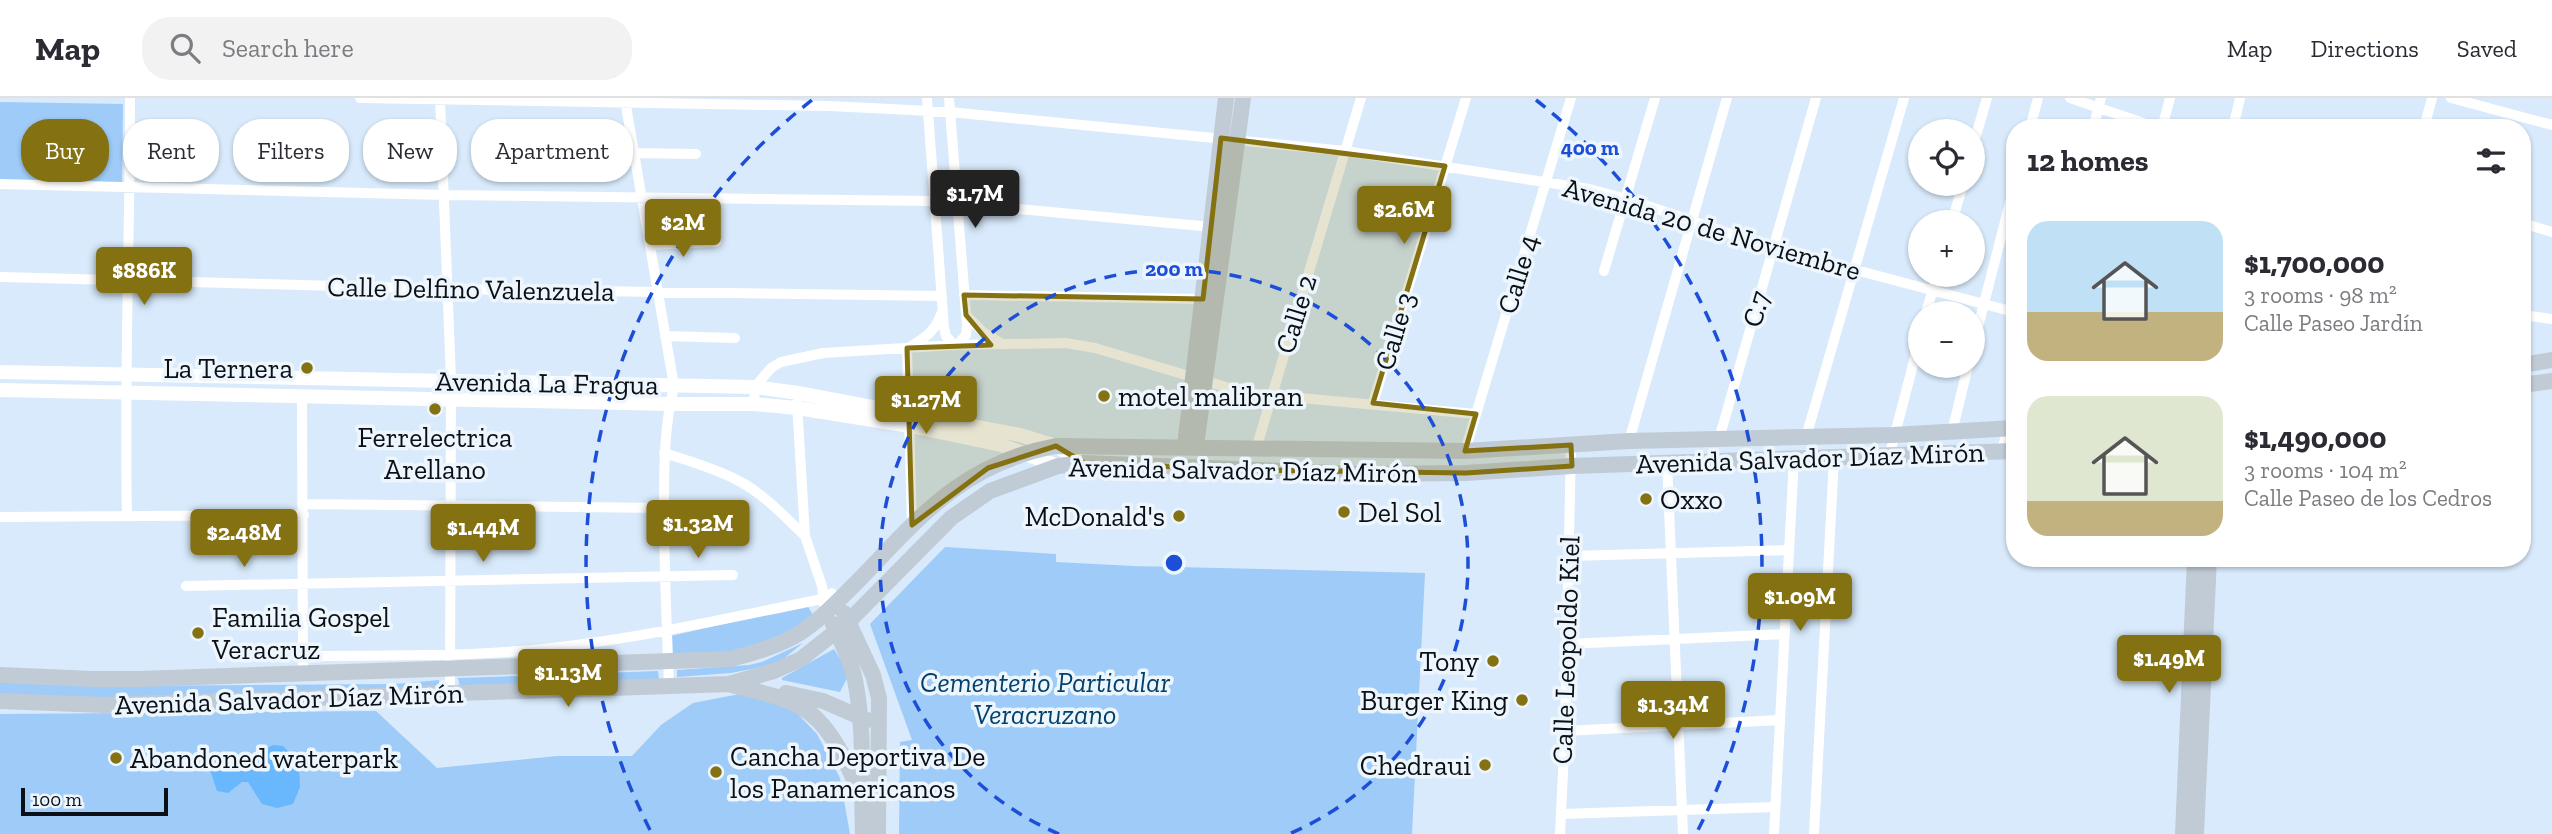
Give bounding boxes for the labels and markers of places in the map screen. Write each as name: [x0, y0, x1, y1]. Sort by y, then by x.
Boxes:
pin: $1.7M: [926, 170, 1024, 230]
pin: $2.6M: [1355, 186, 1453, 246]
pin: $2M: [649, 200, 717, 259]
pin: $886K: [95, 248, 193, 307]
place label: La Ternera: [163, 352, 293, 385]
marker: La Ternera: [299, 360, 315, 376]
pin: $1.27M: [869, 376, 983, 436]
place label: motel malibran: [1118, 380, 1303, 413]
marker: motel malibran: [1096, 388, 1112, 404]
marker: Ferrelectrica Arellano: [427, 401, 443, 417]
place label: Ferrelectrica Arellano: [358, 421, 513, 486]
place label: Oxxo: [1660, 483, 1723, 516]
marker: Oxxo: [1638, 491, 1654, 507]
place label: Del Sol: [1358, 496, 1441, 529]
pin: $1.32M: [641, 500, 755, 560]
place label: McDonald's: [1025, 500, 1165, 533]
pin: $1.44M: [426, 504, 540, 564]
marker: Del Sol: [1336, 504, 1352, 520]
marker: McDonald's: [1171, 508, 1187, 524]
pin: $2.48M: [187, 510, 301, 569]
centre of rings: [1162, 551, 1186, 575]
pin: $1.09M: [1743, 574, 1857, 633]
place label: Familia Gospel Veracruz: [211, 601, 390, 666]
marker: Familia Gospel Veracruz: [190, 625, 206, 641]
pin: $1.49M: [2112, 636, 2226, 695]
place label: Tony: [1419, 645, 1480, 678]
pin: $1.13M: [511, 650, 625, 709]
marker: Tony: [1485, 653, 1501, 669]
pin: $1.34M: [1616, 682, 1730, 741]
place label: Burger King: [1360, 684, 1508, 717]
marker: Burger King: [1514, 692, 1530, 708]
place label: Cancha Deportiva De los Panamericanos: [730, 740, 985, 805]
place label: Abandoned waterpark: [130, 742, 398, 775]
place label: Chedraui: [1360, 749, 1471, 782]
marker: Abandoned waterpark: [108, 750, 124, 766]
marker: Chedraui: [1477, 757, 1493, 773]
marker: Cancha Deportiva De los Panamericanos: [708, 764, 724, 780]

